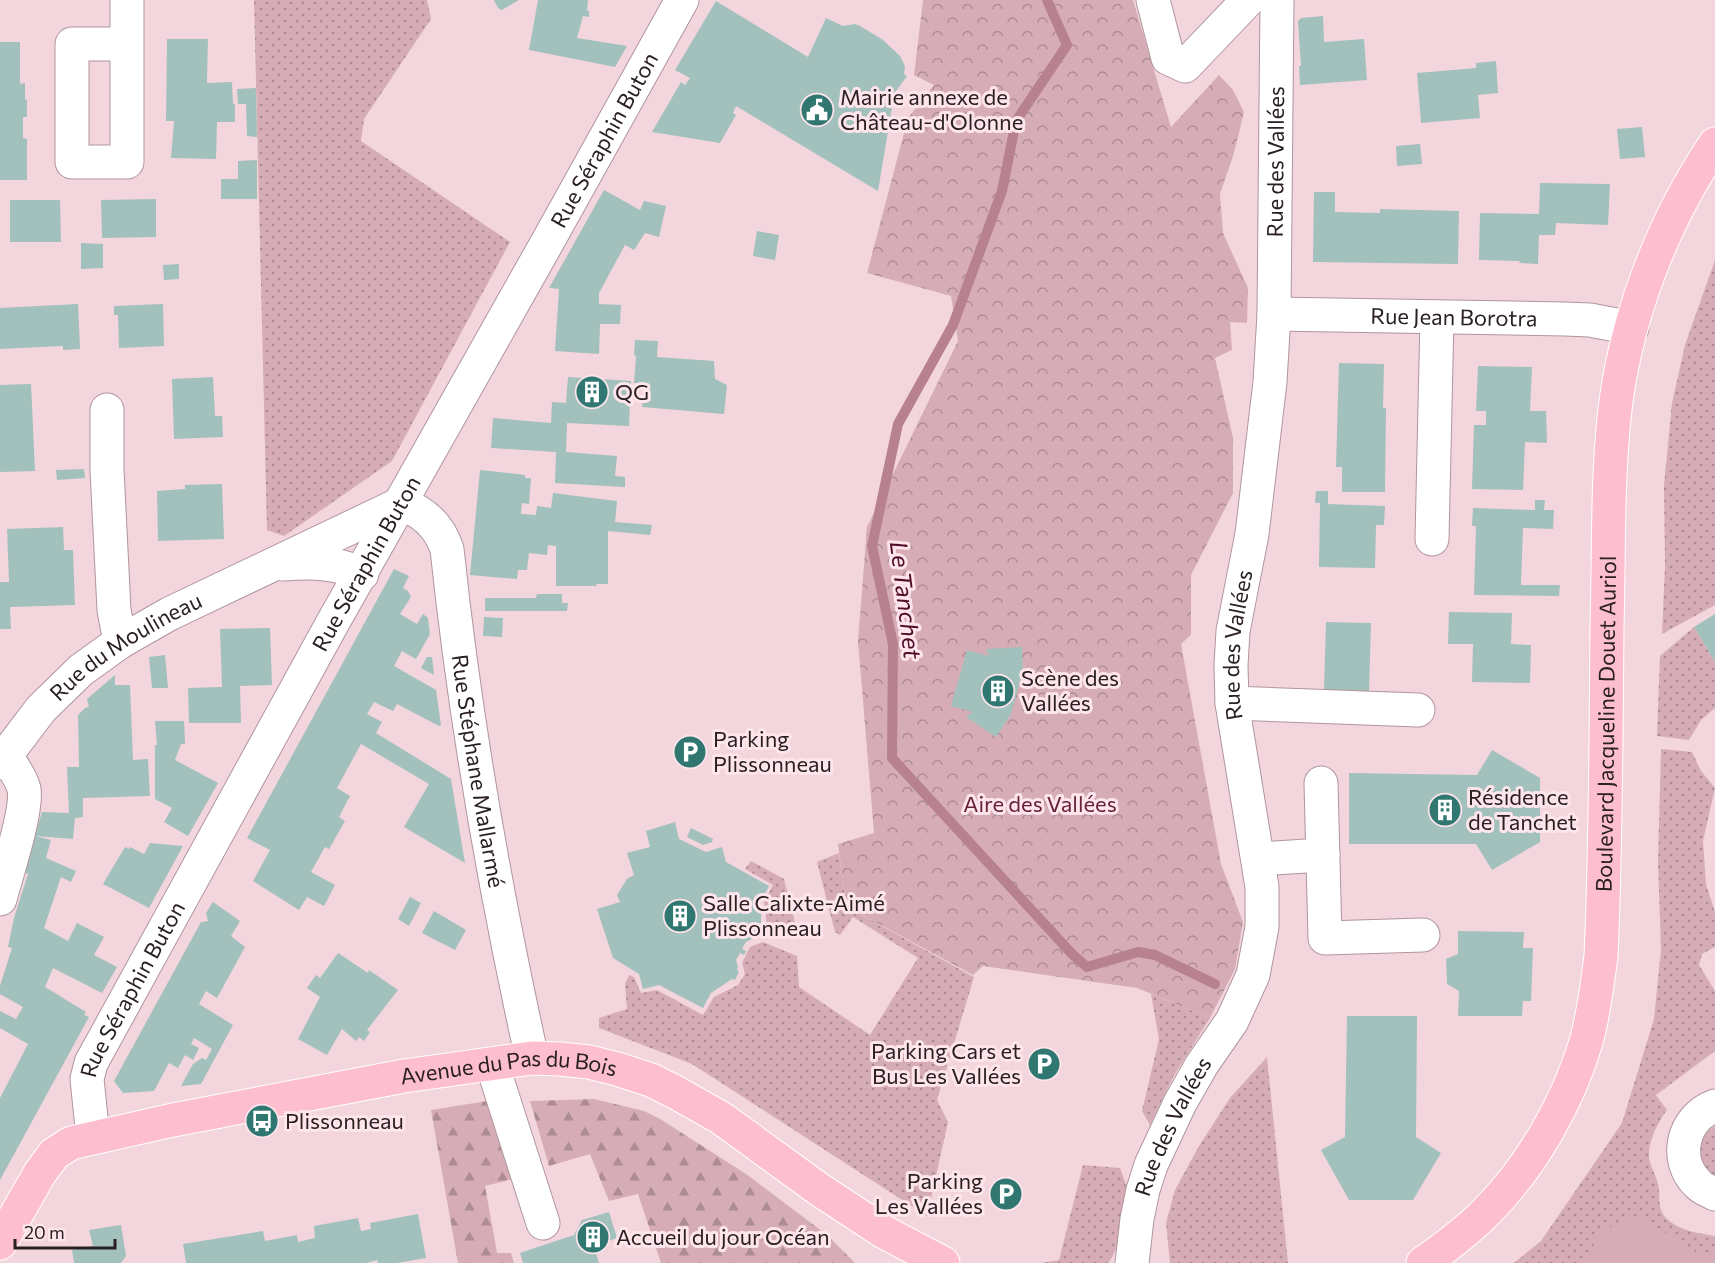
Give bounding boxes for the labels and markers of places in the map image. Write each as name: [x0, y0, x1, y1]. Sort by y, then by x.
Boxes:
place label: Mairie annexe de Château-d'Olonne: [840, 83, 1023, 135]
public building icon: Mairie annexe de Château-d'Olonne: [799, 92, 835, 128]
building icon: QG: [574, 374, 610, 410]
place label: QG: [615, 378, 649, 405]
place label: Scène des Vallées: [1021, 664, 1119, 716]
building icon: Scène des Vallées: [980, 673, 1016, 709]
place label: Parking Plissonneau: [713, 725, 832, 777]
parking icon: Parking Plissonneau: [672, 734, 708, 770]
place label: Résidence de Tanchet: [1468, 783, 1577, 835]
building icon: Résidence de Tanchet: [1427, 792, 1463, 828]
place label: Salle Calixte-Aimé Plissonneau: [703, 889, 885, 941]
building icon: Salle Calixte-Aimé Plissonneau: [662, 898, 698, 934]
place label: Parking Cars et Bus Les Vallées: [871, 1037, 1021, 1089]
parking icon: Parking Cars et Bus Les Vallées: [1026, 1046, 1062, 1082]
bus stop icon: Plissonneau: [244, 1103, 280, 1139]
place label: Plissonneau: [285, 1107, 404, 1134]
place label: Parking Les Vallées: [875, 1167, 983, 1219]
parking icon: Parking Les Vallées: [988, 1176, 1024, 1212]
building icon: Accueil du jour Océan: [575, 1219, 611, 1255]
place label: Accueil du jour Océan: [616, 1223, 830, 1250]

